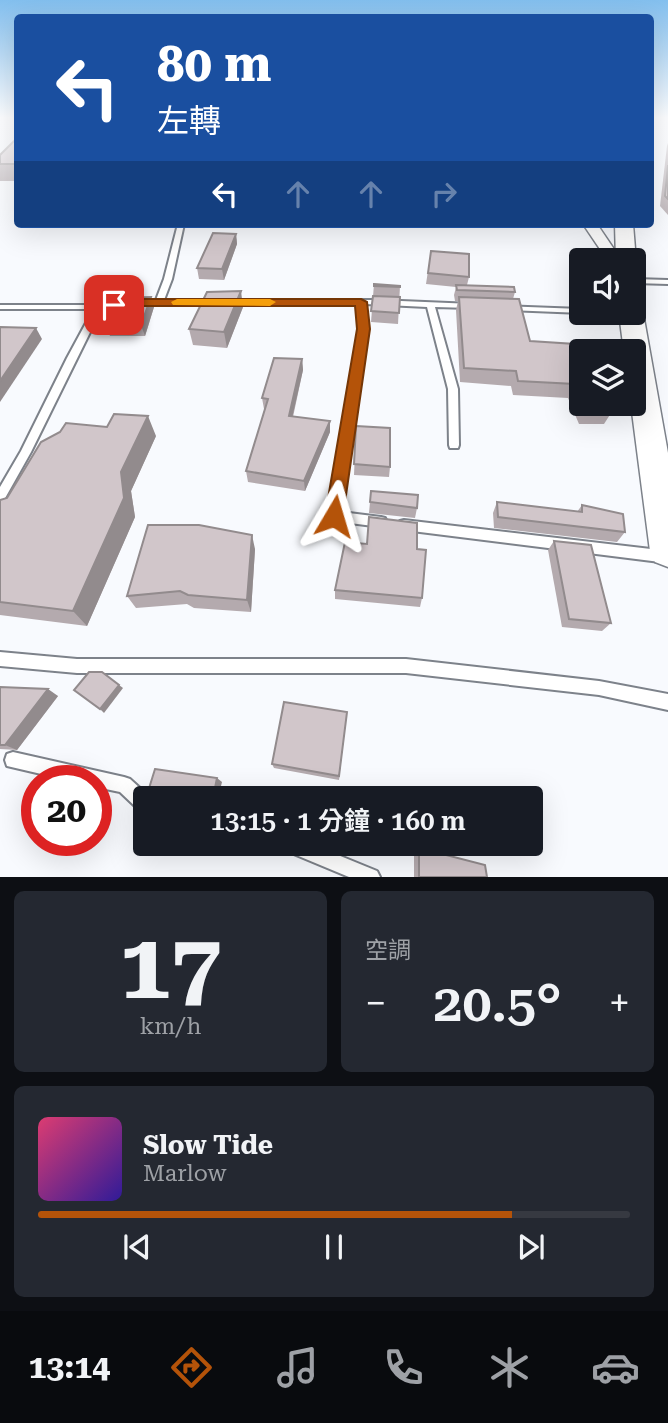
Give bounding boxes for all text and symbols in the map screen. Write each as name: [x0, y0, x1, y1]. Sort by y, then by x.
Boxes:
text: 80 m: [157, 36, 272, 93]
icon: left: [42, 42, 133, 133]
text: 左轉: [157, 102, 221, 140]
icon: left: [206, 175, 244, 213]
icon: ahead: [279, 175, 317, 213]
icon: ahead: [352, 175, 390, 213]
icon: right: [425, 175, 463, 213]
map controls: [569, 248, 646, 416]
button: sound: [569, 248, 646, 325]
pin: [84, 275, 144, 335]
icon: arrive: [95, 286, 133, 324]
button: layers: [569, 339, 646, 416]
position arrow: [297, 479, 371, 553]
speed limit sign: 20: [21, 765, 112, 856]
text: 13:15 · 1 分鐘 · 160 m: [210, 806, 466, 836]
text: 17: [120, 914, 221, 1020]
text: 空調: [365, 937, 411, 964]
text: 20.5°: [433, 973, 562, 1034]
text: −: [365, 981, 386, 1025]
text: +: [609, 981, 630, 1025]
text: km/h: [140, 1013, 201, 1040]
text: Slow Tide: [143, 1130, 273, 1160]
text: Marlow: [143, 1160, 226, 1187]
icon: previous: [118, 1228, 156, 1266]
icon: pause: [315, 1228, 353, 1266]
icon: next: [512, 1228, 550, 1266]
icon: directions: [167, 1343, 216, 1392]
icon: music: [273, 1343, 322, 1392]
icon: phone: [379, 1343, 428, 1392]
icon: climate: [485, 1343, 534, 1392]
icon: car: [591, 1343, 640, 1392]
text: 13:14: [28, 1348, 110, 1386]

